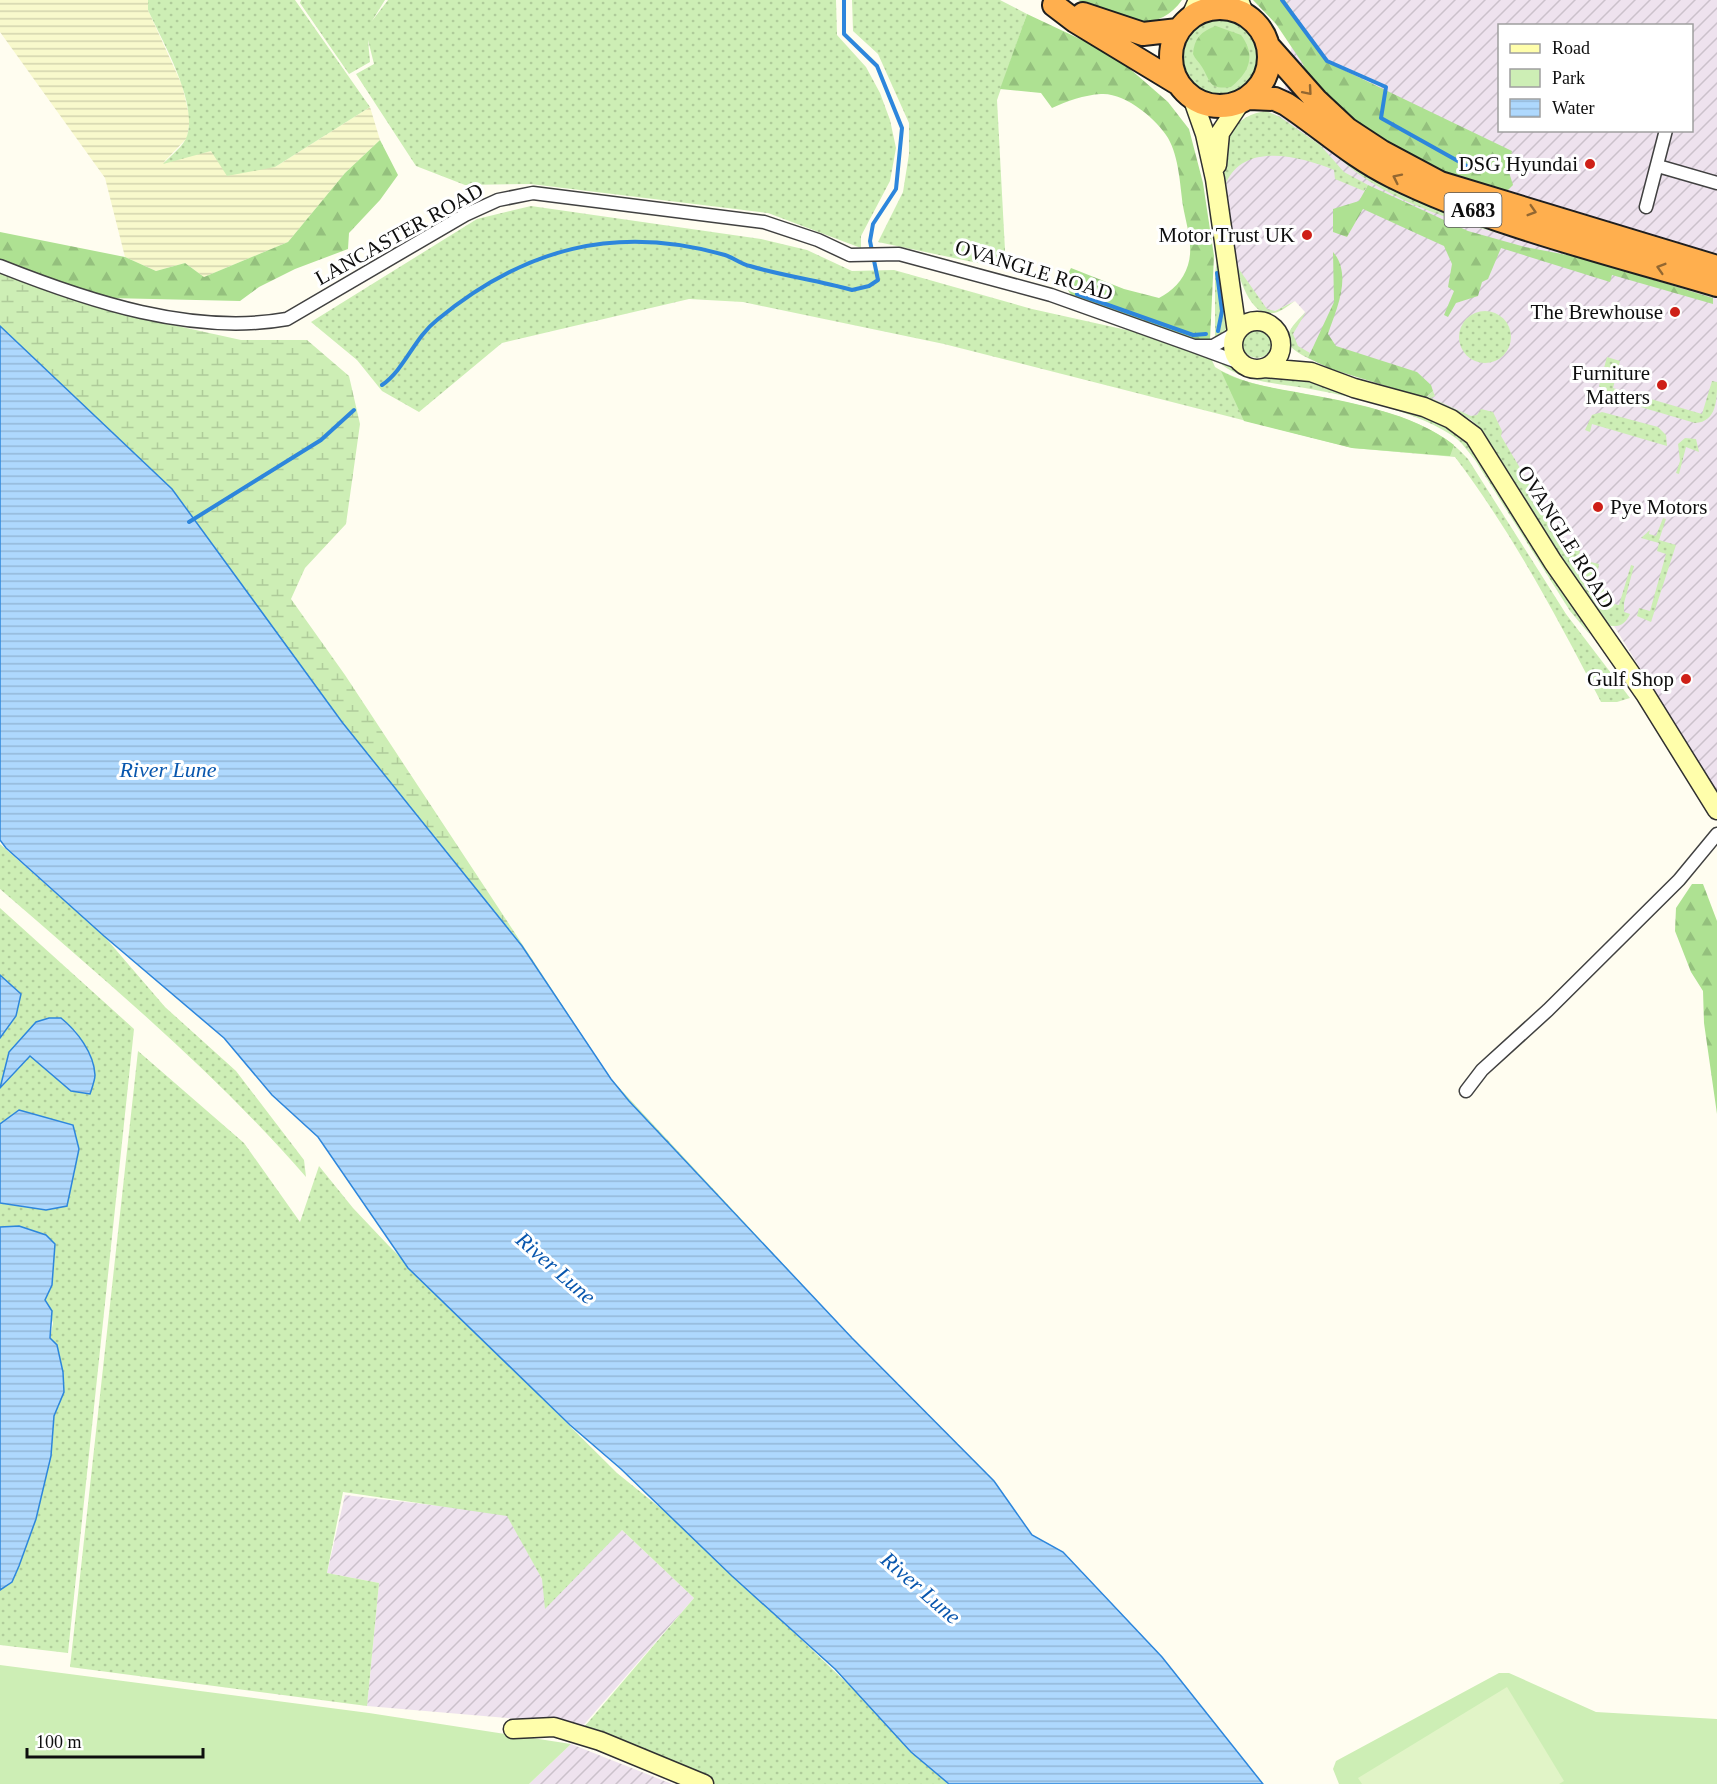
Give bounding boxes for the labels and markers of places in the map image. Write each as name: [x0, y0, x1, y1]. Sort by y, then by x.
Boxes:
place label: DSG Hyundai: [1458, 152, 1578, 176]
marker: DSG Hyundai: [1583, 157, 1597, 171]
place label: Motor Trust UK: [1158, 223, 1295, 247]
marker: Motor Trust UK: [1300, 228, 1314, 242]
place label: The Brewhouse: [1531, 300, 1663, 324]
marker: The Brewhouse: [1668, 305, 1682, 319]
place label: Furniture Matters: [1572, 361, 1650, 409]
marker: Furniture Matters: [1655, 378, 1669, 392]
place label: Pye Motors: [1610, 495, 1707, 519]
marker: Pye Motors: [1591, 500, 1605, 514]
place label: Gulf Shop: [1587, 667, 1674, 691]
marker: Gulf Shop: [1679, 672, 1693, 686]

